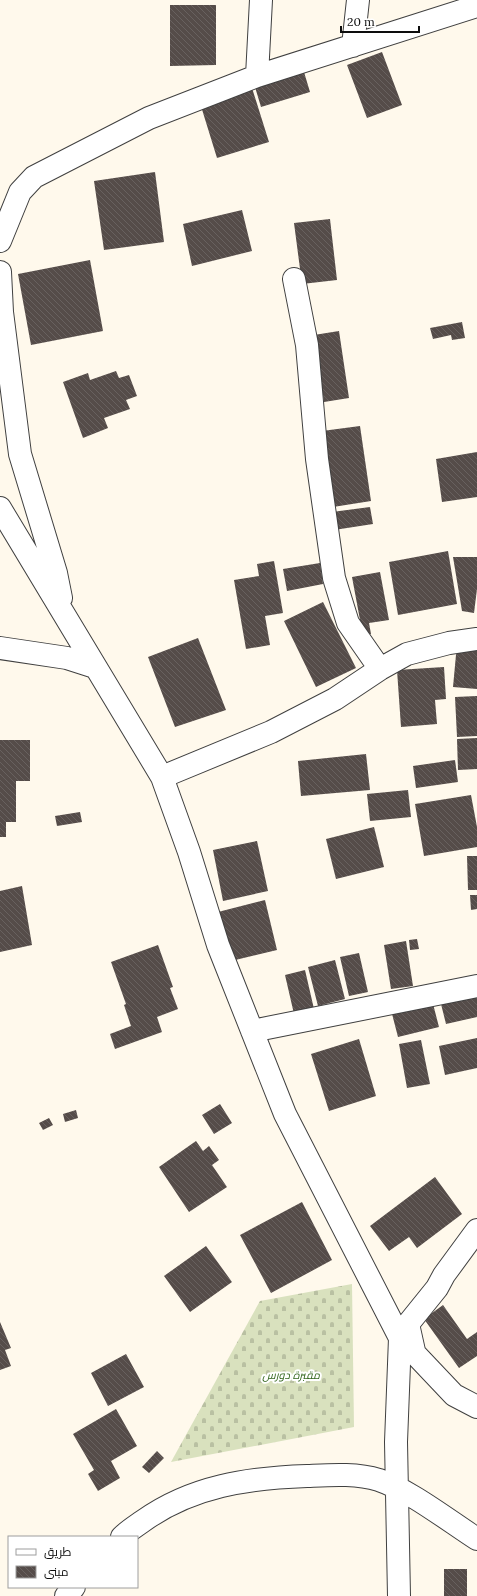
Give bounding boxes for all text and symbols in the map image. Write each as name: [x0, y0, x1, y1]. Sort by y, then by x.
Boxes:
scale bar: [341, 8, 419, 34]
text: 20 m: [347, 14, 375, 29]
park label: مقبرة دورس: [262, 1368, 321, 1382]
legend: [8, 1536, 138, 1588]
text: طريق: [44, 1544, 72, 1559]
text: مبنى: [44, 1564, 69, 1579]

